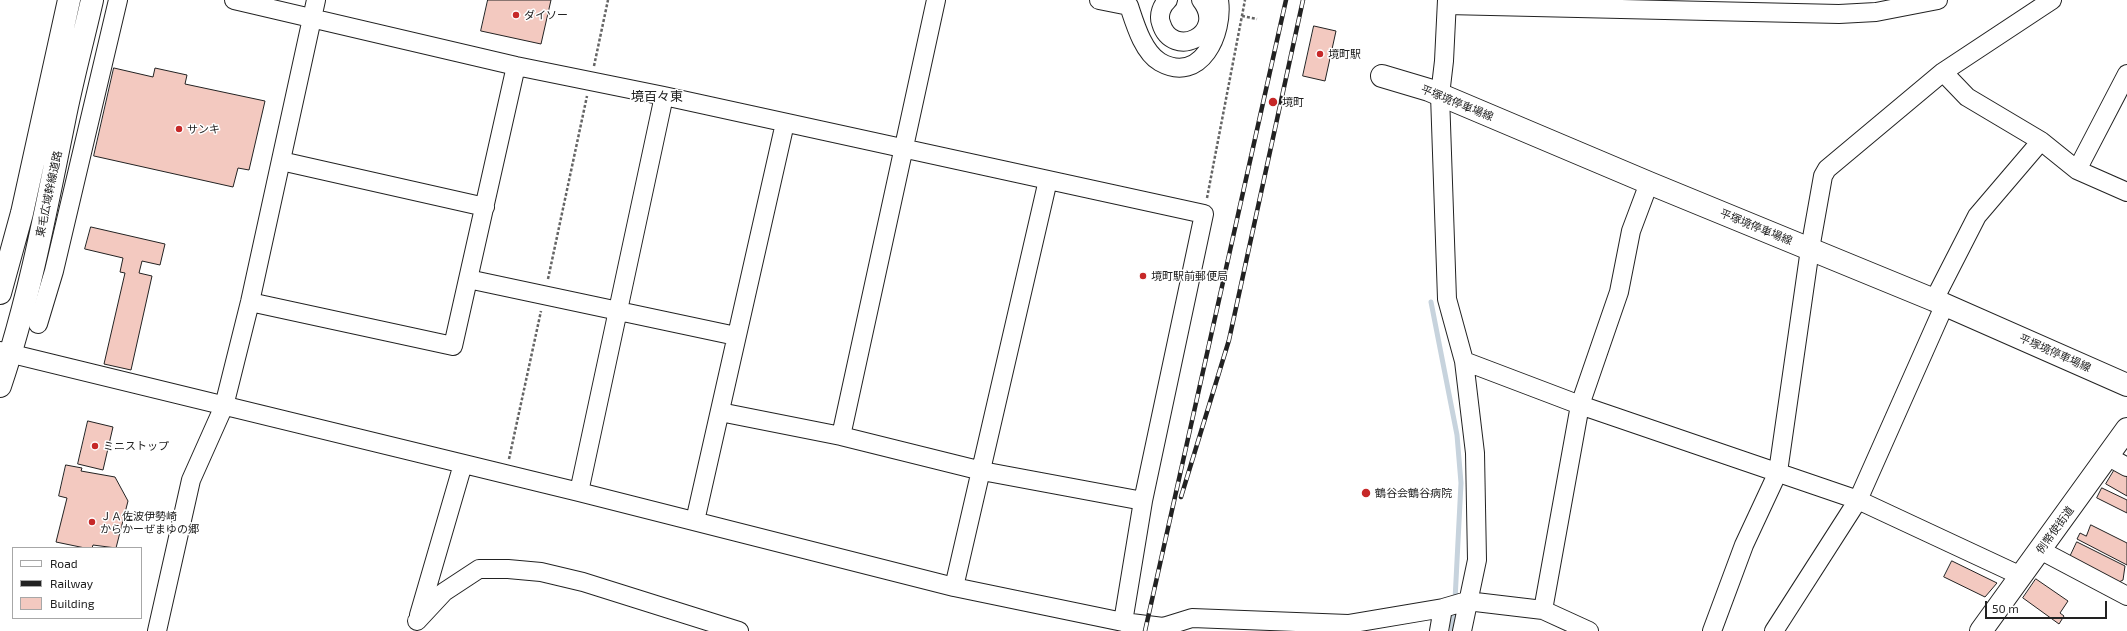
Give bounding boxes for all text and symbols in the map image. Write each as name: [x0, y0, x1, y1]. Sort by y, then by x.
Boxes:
place label: ダイソー: [524, 8, 568, 22]
marker: ダイソー: [511, 10, 521, 20]
place label: 境町駅: [1328, 47, 1361, 61]
marker: 境町駅: [1315, 49, 1325, 59]
street label: 平塚境停車場線: [1419, 82, 1495, 124]
district label: 境百々東: [631, 89, 683, 105]
place label: 境町: [1282, 95, 1304, 109]
marker: 境町: [1267, 96, 1279, 108]
place label: サンキ: [187, 122, 220, 136]
marker: サンキ: [174, 124, 184, 134]
street label: 東毛広域幹線道路: [33, 150, 65, 238]
street label: 平塚境停車場線: [1718, 206, 1794, 248]
place label: 境町駅前郵便局: [1151, 269, 1228, 283]
marker: 境町駅前郵便局: [1138, 271, 1148, 281]
street label: 平塚境停車場線: [2017, 331, 2093, 375]
place label: ミニストップ: [103, 439, 169, 453]
marker: ミニストップ: [90, 441, 100, 451]
place label: 鶴谷会鶴谷病院: [1375, 486, 1452, 500]
marker: 鶴谷会鶴谷病院: [1360, 487, 1372, 499]
street label: 例幣使街道: [2033, 504, 2077, 556]
place label: ＪＡ佐波伊勢崎 からかーぜまゆの郷: [100, 509, 199, 535]
marker: ＪＡ佐波伊勢崎 からかーぜまゆの郷: [87, 517, 97, 527]
legend: [12, 547, 142, 619]
text: Road: [50, 556, 78, 570]
text: Railway: [50, 576, 93, 590]
scale bar: [1987, 593, 2109, 619]
text: Building: [50, 596, 94, 610]
text: 50 m: [1992, 601, 2019, 615]

